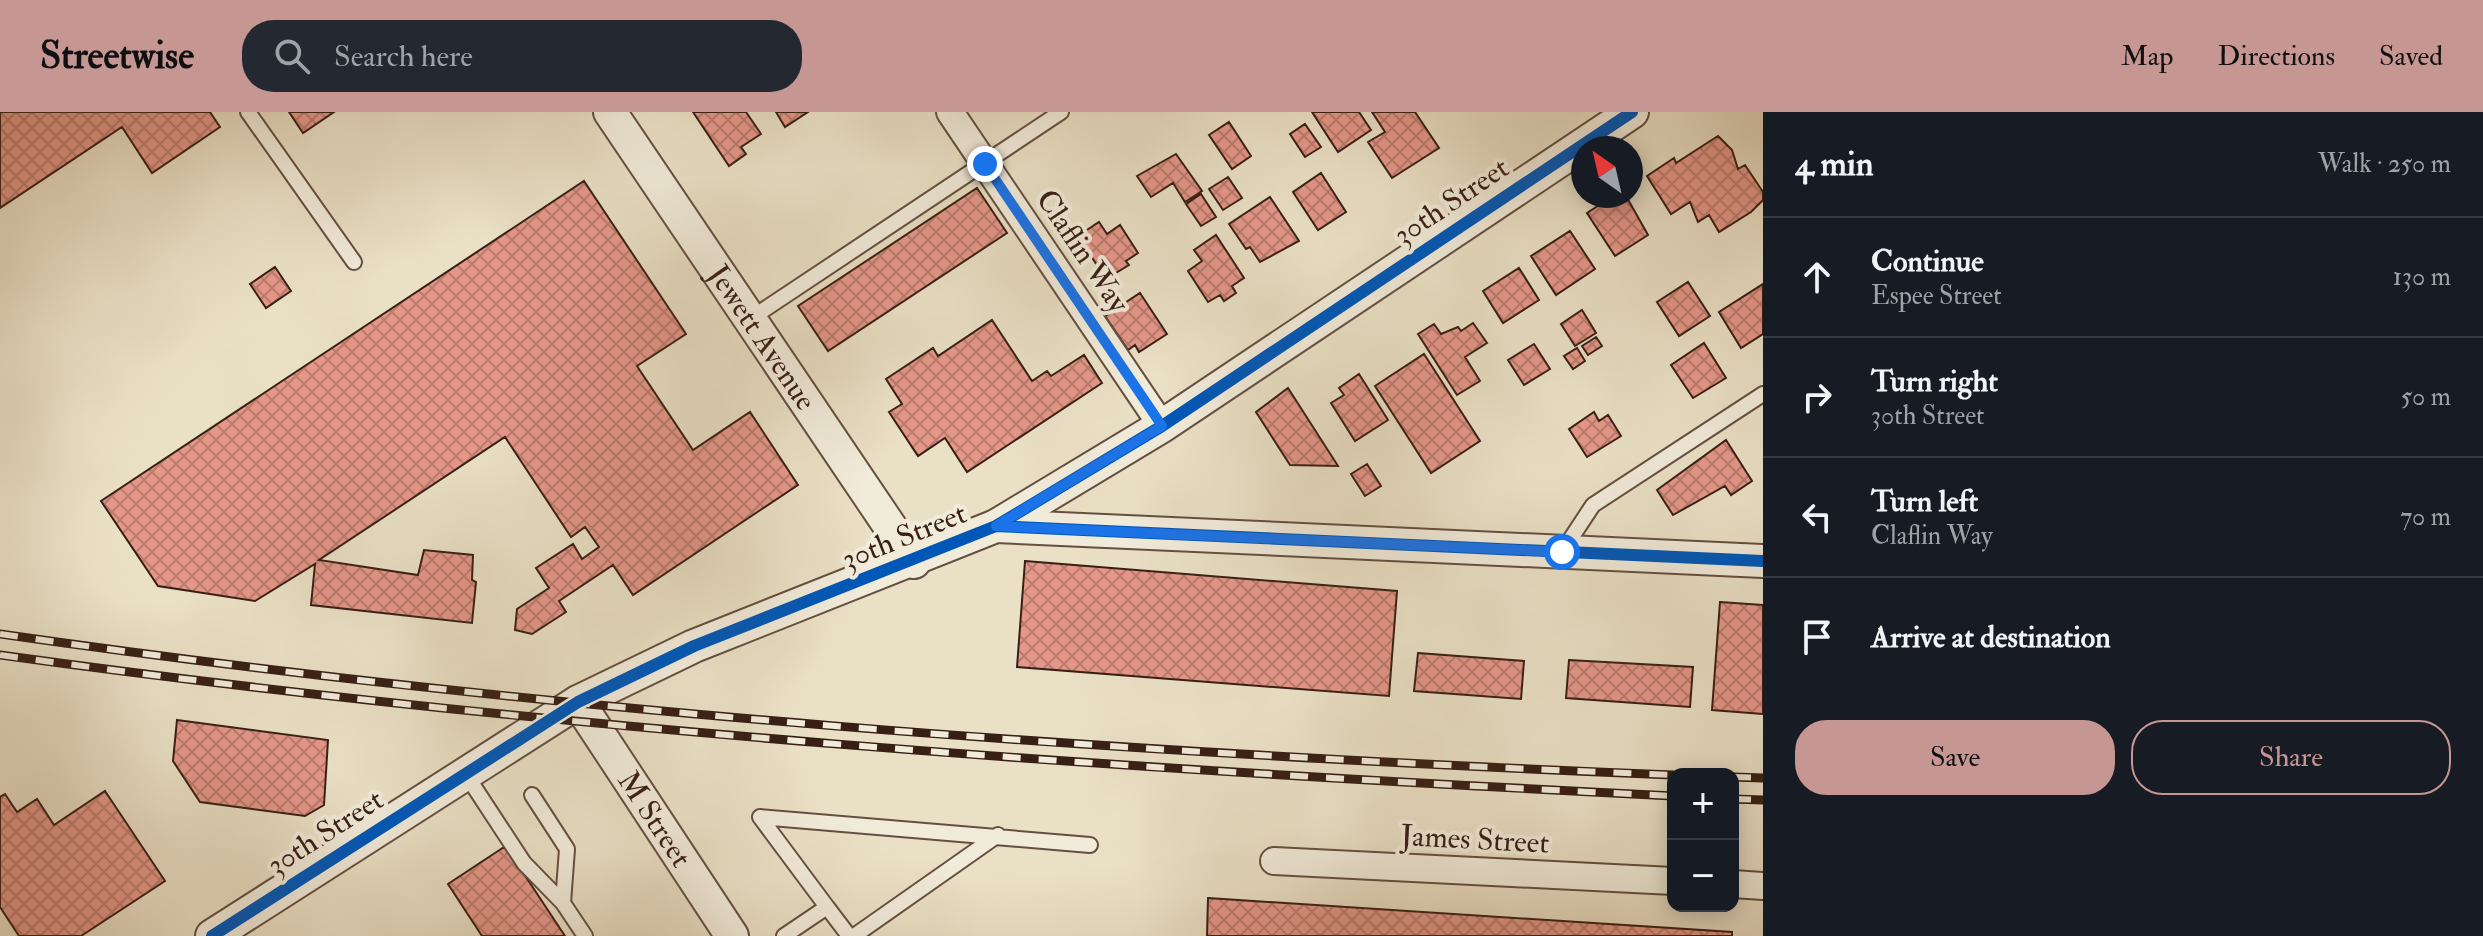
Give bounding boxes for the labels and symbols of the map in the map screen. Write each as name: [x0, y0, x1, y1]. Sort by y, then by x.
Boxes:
north arrow: [1571, 136, 1643, 208]
route end: [967, 146, 1003, 182]
street label: 30th Street: [1387, 149, 1516, 253]
street label: Claflin Way: [1028, 183, 1138, 321]
street label: Jewett Avenue: [699, 257, 824, 418]
street label: 30th Street: [837, 495, 972, 578]
route start: [1544, 534, 1580, 570]
street label: M Street: [609, 764, 700, 875]
street label: 30th Street: [260, 781, 390, 884]
street label: James Street: [1399, 817, 1550, 862]

